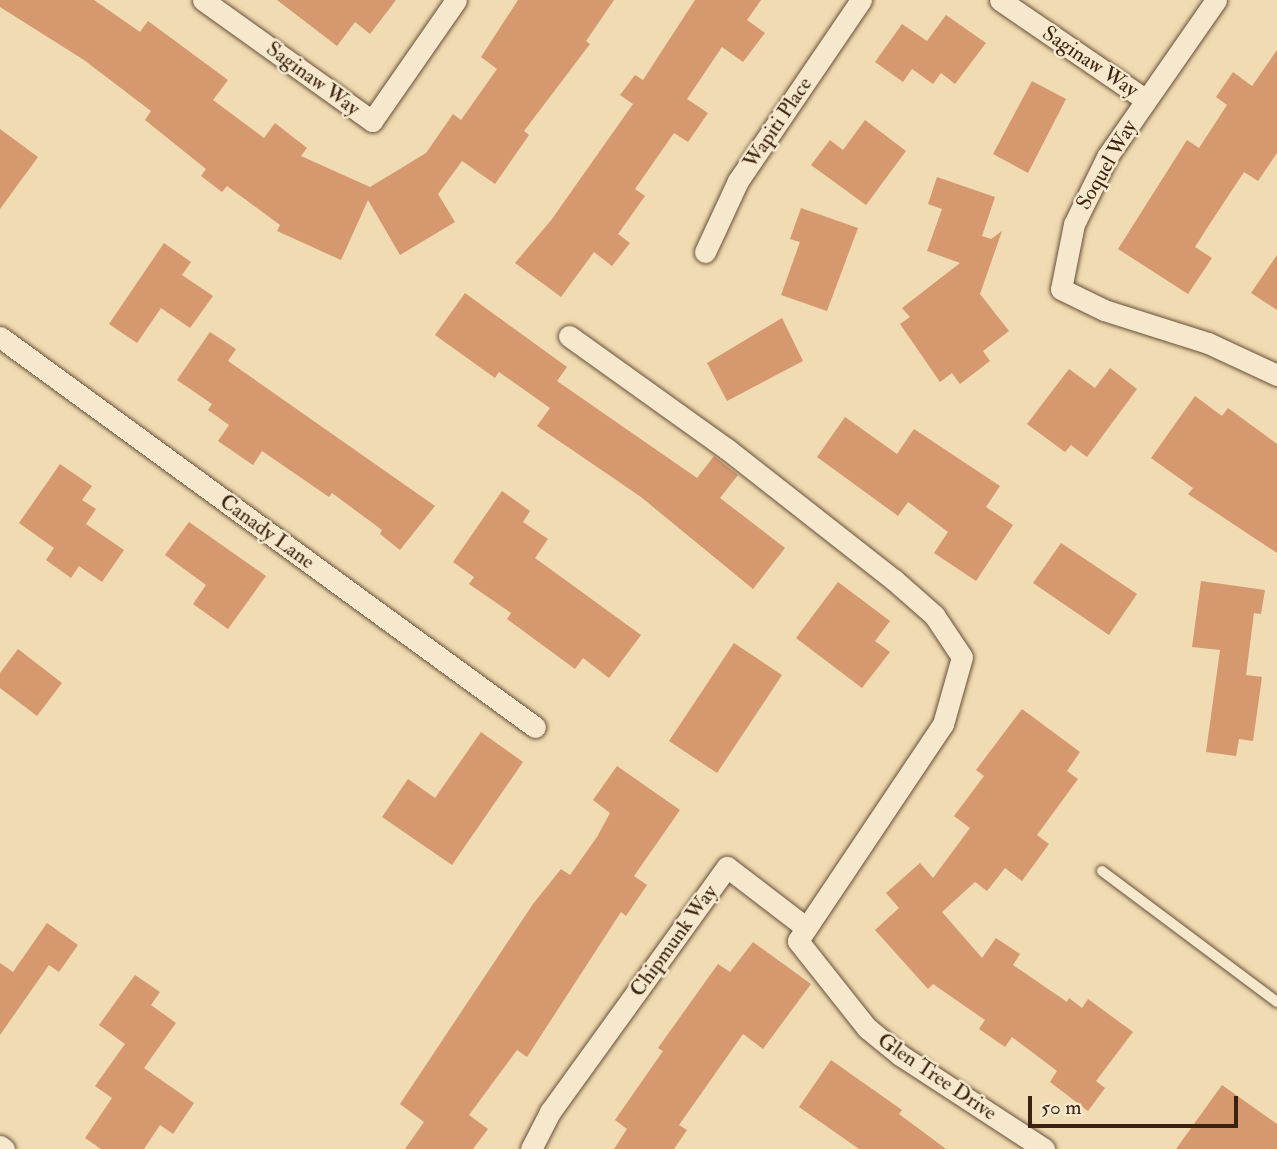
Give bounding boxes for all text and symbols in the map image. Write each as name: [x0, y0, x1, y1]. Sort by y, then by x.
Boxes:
street label: Saginaw Way: [1037, 21, 1143, 103]
street label: Saginaw Way: [261, 36, 365, 122]
street label: Wapiti Place: [738, 73, 818, 173]
street label: Soquel Way: [1071, 116, 1143, 214]
street label: Canady Lane: [215, 489, 319, 575]
street label: Chipmunk Way: [625, 880, 723, 1002]
street label: Glen Tree Drive: [873, 1028, 1001, 1126]
scale bar: [1032, 1082, 1242, 1126]
text: 50 m: [1041, 1094, 1082, 1121]

